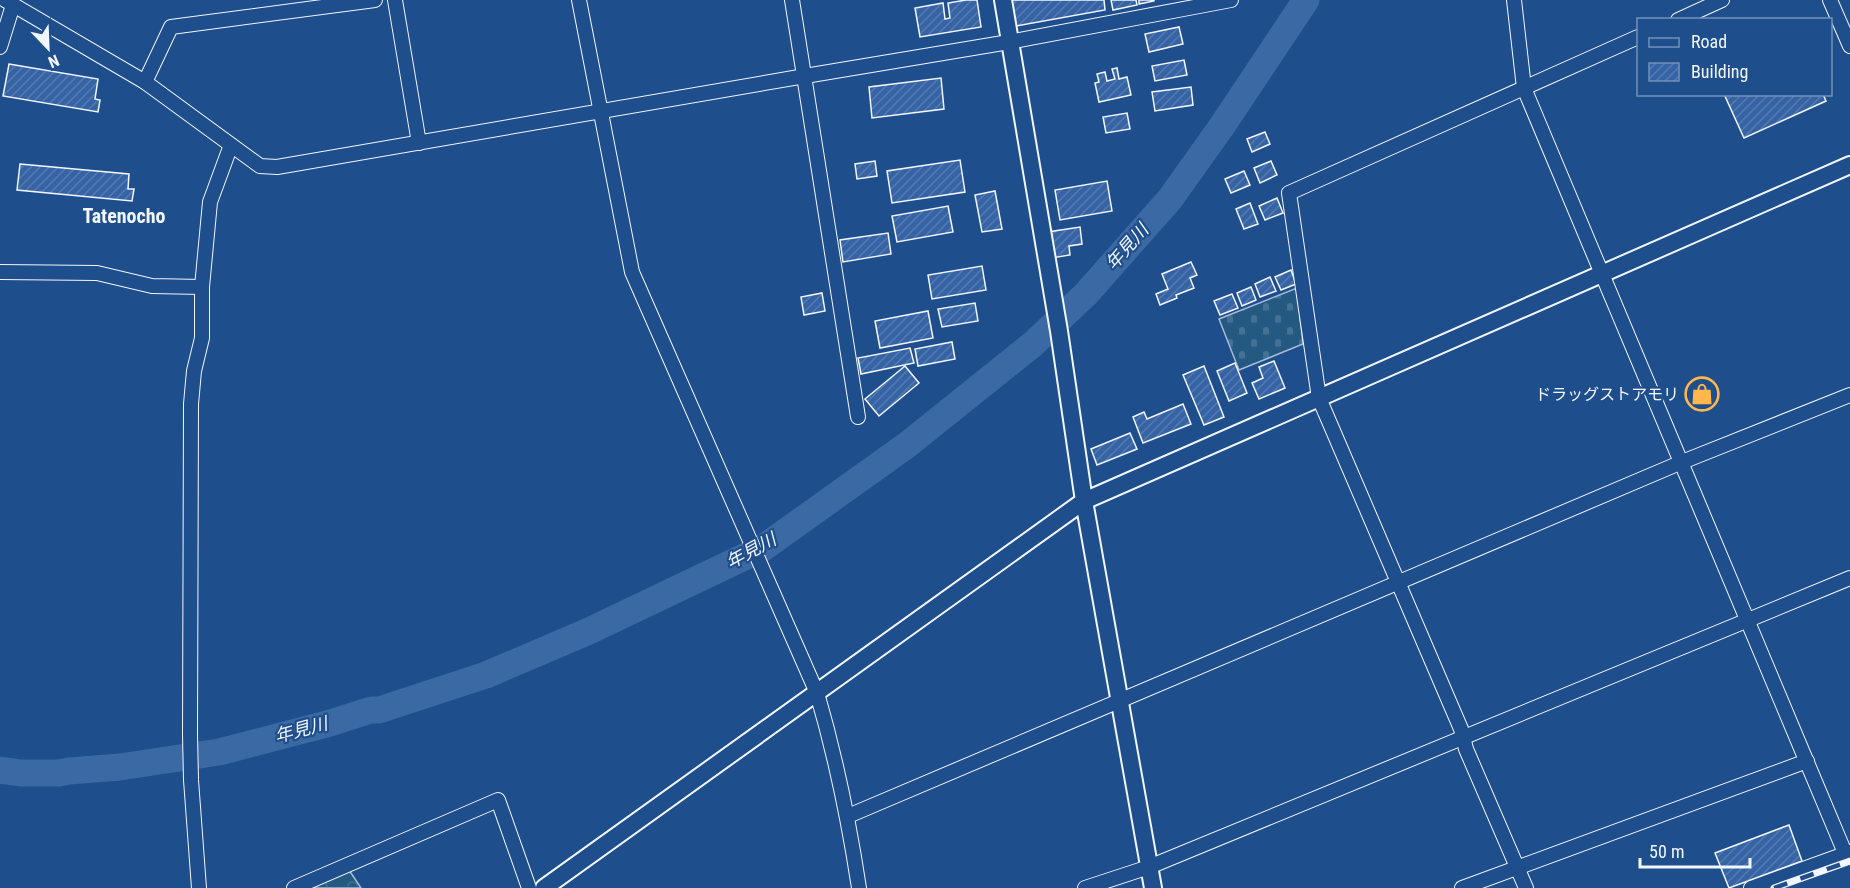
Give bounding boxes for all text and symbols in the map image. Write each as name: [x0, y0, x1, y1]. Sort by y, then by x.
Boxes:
north arrow: [18, 18, 78, 78]
legend: [1637, 18, 1832, 96]
text: Road: [1691, 31, 1727, 52]
text: N: [45, 51, 62, 72]
text: Building: [1691, 61, 1748, 82]
district label: Tatenocho: [82, 204, 166, 228]
water label: 年見川: [1101, 218, 1154, 274]
shop icon: ドラッグストアモリ: [1684, 376, 1720, 412]
place label: ドラッグストアモリ: [1535, 385, 1679, 404]
water label: 年見川: [722, 527, 781, 573]
water label: 年見川: [272, 712, 332, 747]
scale bar: [1640, 831, 1750, 869]
text: 50 m: [1649, 841, 1684, 862]

